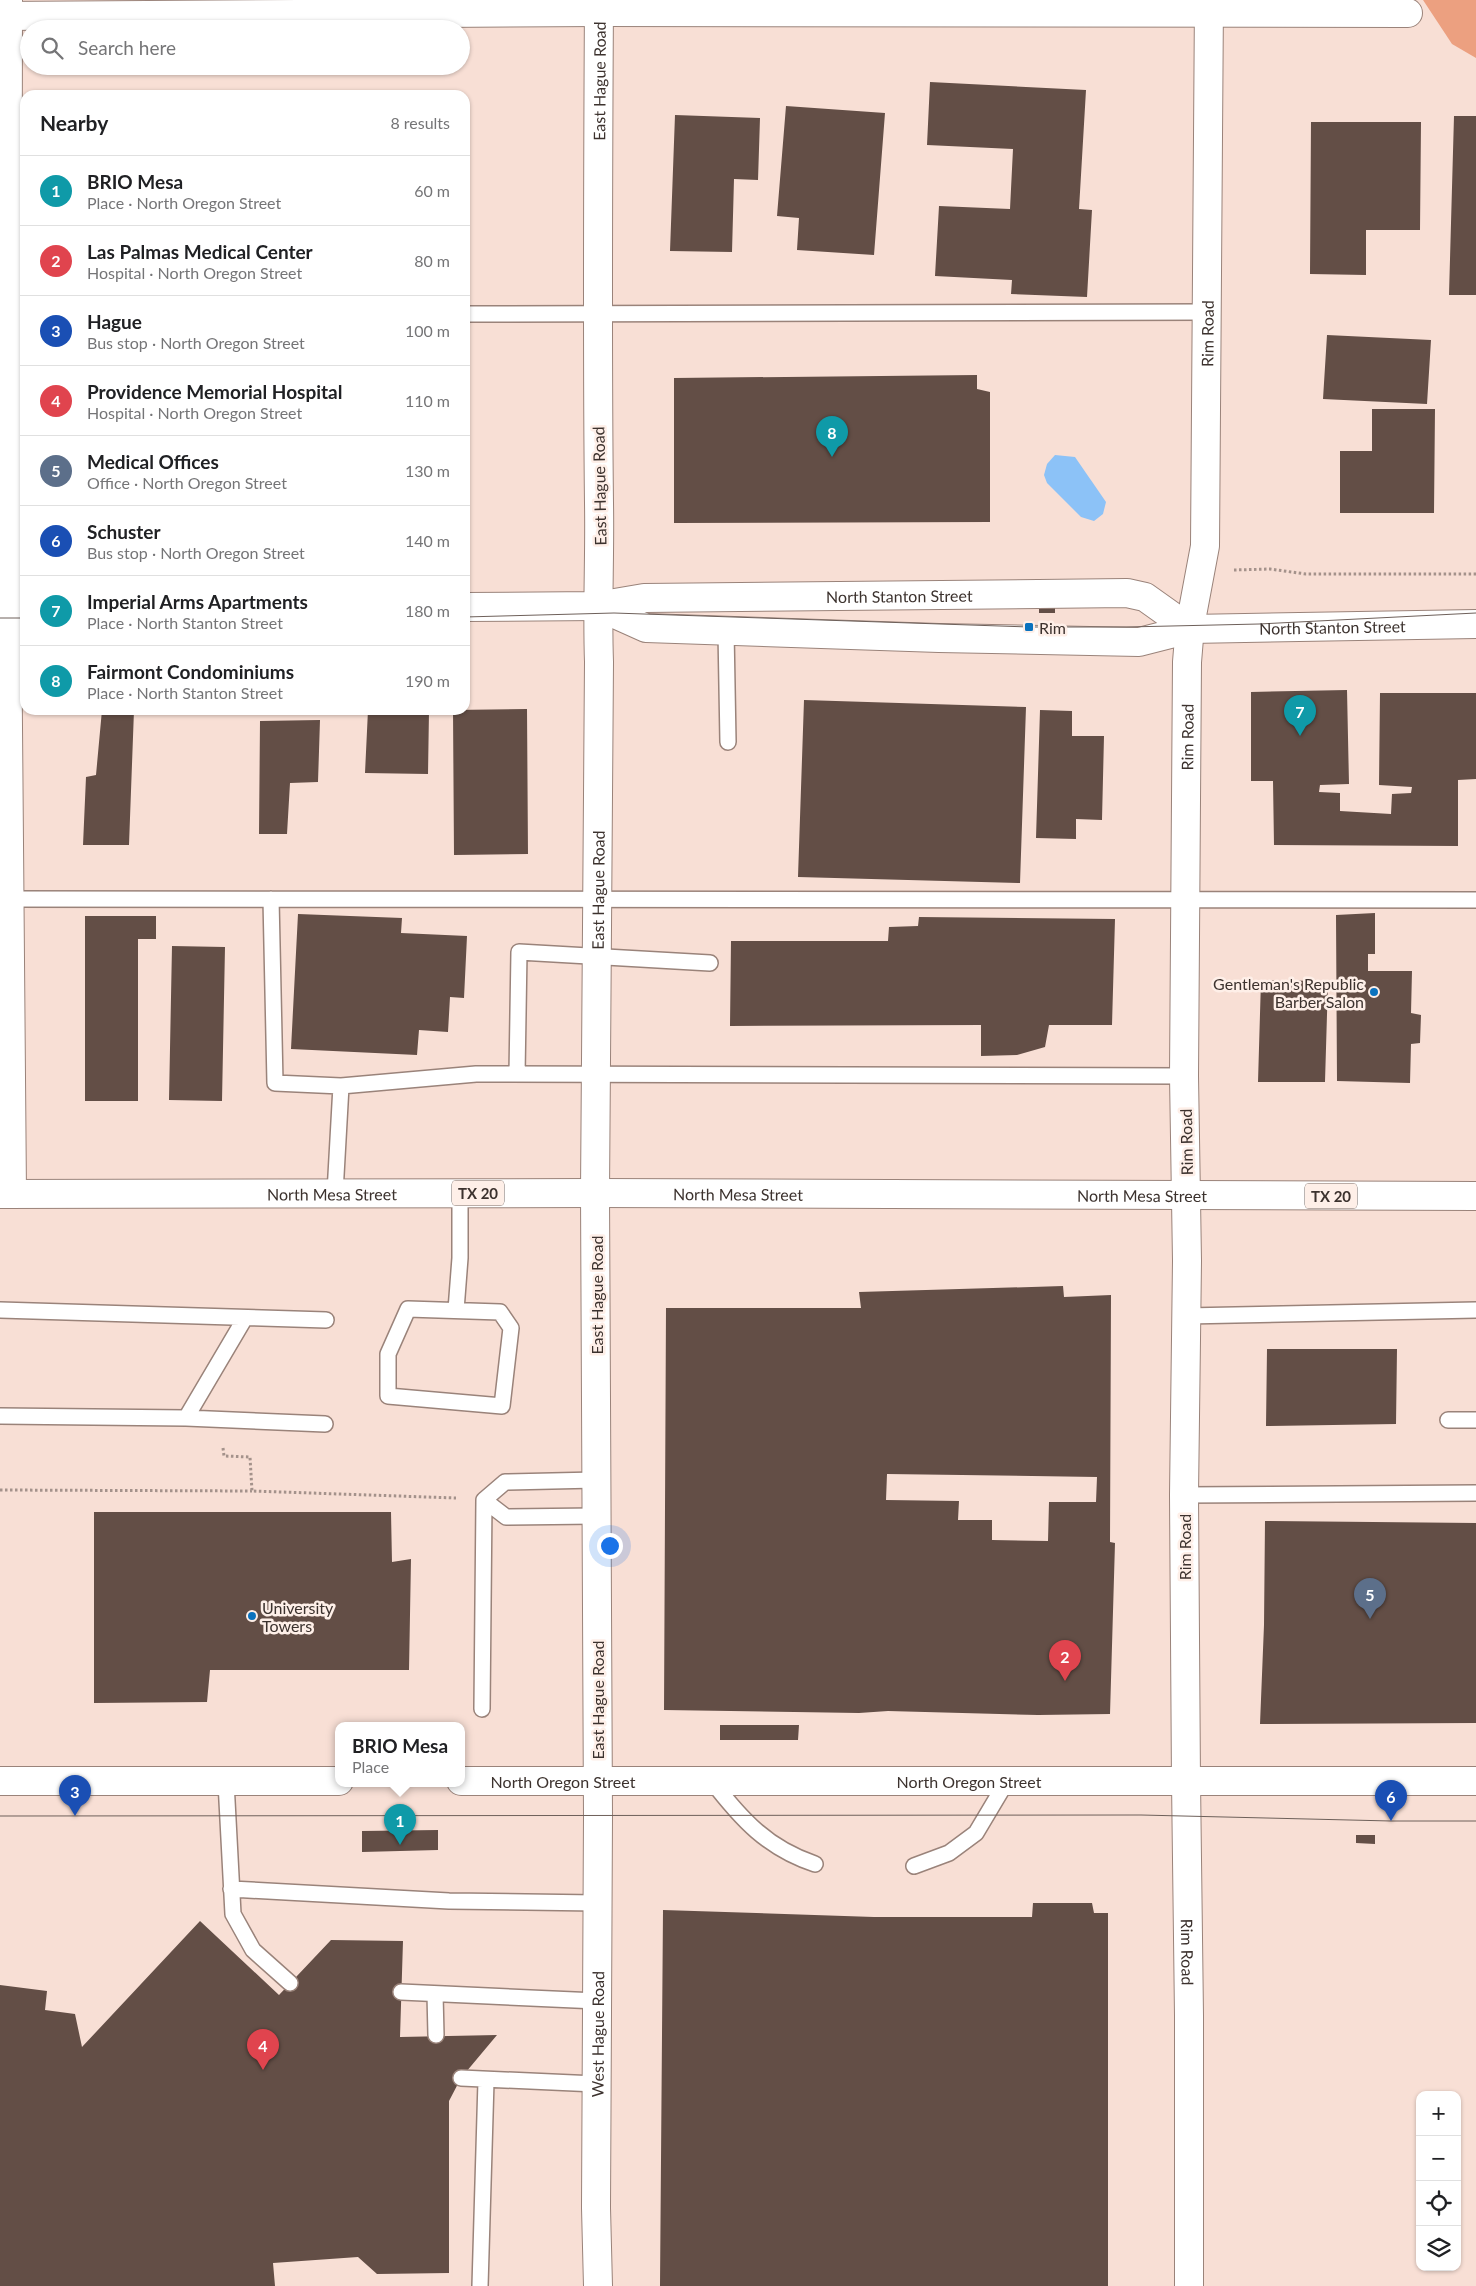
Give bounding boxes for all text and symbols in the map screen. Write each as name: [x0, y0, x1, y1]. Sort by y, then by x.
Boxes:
search box: [20, 20, 470, 75]
street label: East Hague Road: [589, 21, 608, 141]
icon: search: [38, 34, 66, 62]
text: Search here: [78, 36, 176, 59]
text: Nearby: [40, 110, 108, 135]
text: 8 results: [390, 113, 450, 132]
text: BRIO Mesa: [87, 170, 183, 193]
text: 1: [51, 181, 61, 200]
text: 60 m: [414, 181, 450, 200]
text: Place · North Oregon Street: [87, 193, 281, 212]
text: Las Palmas Medical Center: [87, 240, 313, 263]
text: 2: [51, 251, 61, 270]
text: 80 m: [414, 251, 450, 270]
text: Hospital · North Oregon Street: [87, 263, 302, 282]
street label: Rim Road: [1197, 300, 1216, 367]
text: Hague: [87, 310, 142, 333]
text: 3: [51, 321, 61, 340]
text: 100 m: [405, 321, 450, 340]
text: Bus stop · North Oregon Street: [87, 333, 305, 352]
text: Providence Memorial Hospital: [87, 380, 342, 403]
text: 4: [51, 391, 61, 410]
text: 110 m: [405, 391, 450, 410]
text: Hospital · North Oregon Street: [87, 403, 302, 422]
pin: 8: [816, 416, 848, 457]
street label: East Hague Road: [588, 426, 610, 546]
text: Medical Offices: [87, 450, 219, 473]
text: 5: [51, 461, 61, 480]
text: 130 m: [405, 461, 450, 480]
text: Office · North Oregon Street: [87, 473, 287, 492]
text: Schuster: [87, 520, 161, 543]
text: 6: [51, 531, 61, 550]
text: 140 m: [405, 531, 450, 550]
text: Bus stop · North Oregon Street: [87, 543, 305, 562]
street label: North Stanton Street: [826, 585, 973, 606]
text: Imperial Arms Apartments: [87, 590, 308, 613]
text: 7: [51, 601, 61, 620]
text: 180 m: [405, 601, 450, 620]
text: Place · North Stanton Street: [87, 613, 283, 632]
street label: North Stanton Street: [1259, 616, 1406, 637]
place label: Rim: [1039, 618, 1066, 637]
marker: Rim: [1023, 621, 1035, 633]
text: Fairmont Condominiums: [87, 660, 294, 683]
text: 8: [51, 671, 61, 690]
text: 190 m: [405, 671, 450, 690]
text: Place · North Stanton Street: [87, 683, 283, 702]
pin: 7: [1284, 695, 1316, 736]
street label: Rim Road: [1177, 704, 1196, 770]
street label: East Hague Road: [587, 830, 607, 950]
place label: Gentleman's Republic Barber Salon: [1213, 974, 1364, 1011]
marker: Gentleman's Republic Barber Salon: [1368, 986, 1380, 998]
street label: Rim Road: [1176, 1109, 1196, 1175]
road number: TX 20: [452, 1180, 504, 1206]
street label: North Mesa Street: [267, 1184, 397, 1203]
street label: North Mesa Street: [673, 1184, 803, 1203]
road number: TX 20: [1305, 1184, 1357, 1208]
street label: North Mesa Street: [1077, 1185, 1207, 1205]
street label: East Hague Road: [587, 1235, 606, 1355]
street label: Rim Road: [1175, 1514, 1194, 1580]
your location: [597, 1533, 623, 1559]
pin: 5: [1354, 1578, 1386, 1619]
place label: University Towers: [262, 1598, 334, 1635]
marker: University Towers: [246, 1610, 258, 1622]
street label: East Hague Road: [588, 1640, 607, 1760]
pin: 2: [1049, 1640, 1081, 1681]
popup: [335, 1722, 465, 1787]
text: BRIO Mesa: [352, 1734, 448, 1757]
text: Place: [352, 1757, 389, 1776]
street label: North Oregon Street: [491, 1772, 636, 1791]
street label: North Oregon Street: [897, 1772, 1042, 1791]
pin: 3: [59, 1775, 91, 1816]
pin: 6: [1375, 1780, 1407, 1821]
pin: 1: [384, 1804, 416, 1845]
street label: Rim Road: [1178, 1919, 1198, 1985]
street label: West Hague Road: [587, 1971, 607, 2097]
pin: 4: [247, 2029, 279, 2070]
map controls: [1416, 2091, 1461, 2271]
button: +: [1416, 2091, 1461, 2136]
button: −: [1416, 2136, 1461, 2181]
button: locate: [1416, 2181, 1461, 2226]
button: layers: [1416, 2226, 1461, 2271]

